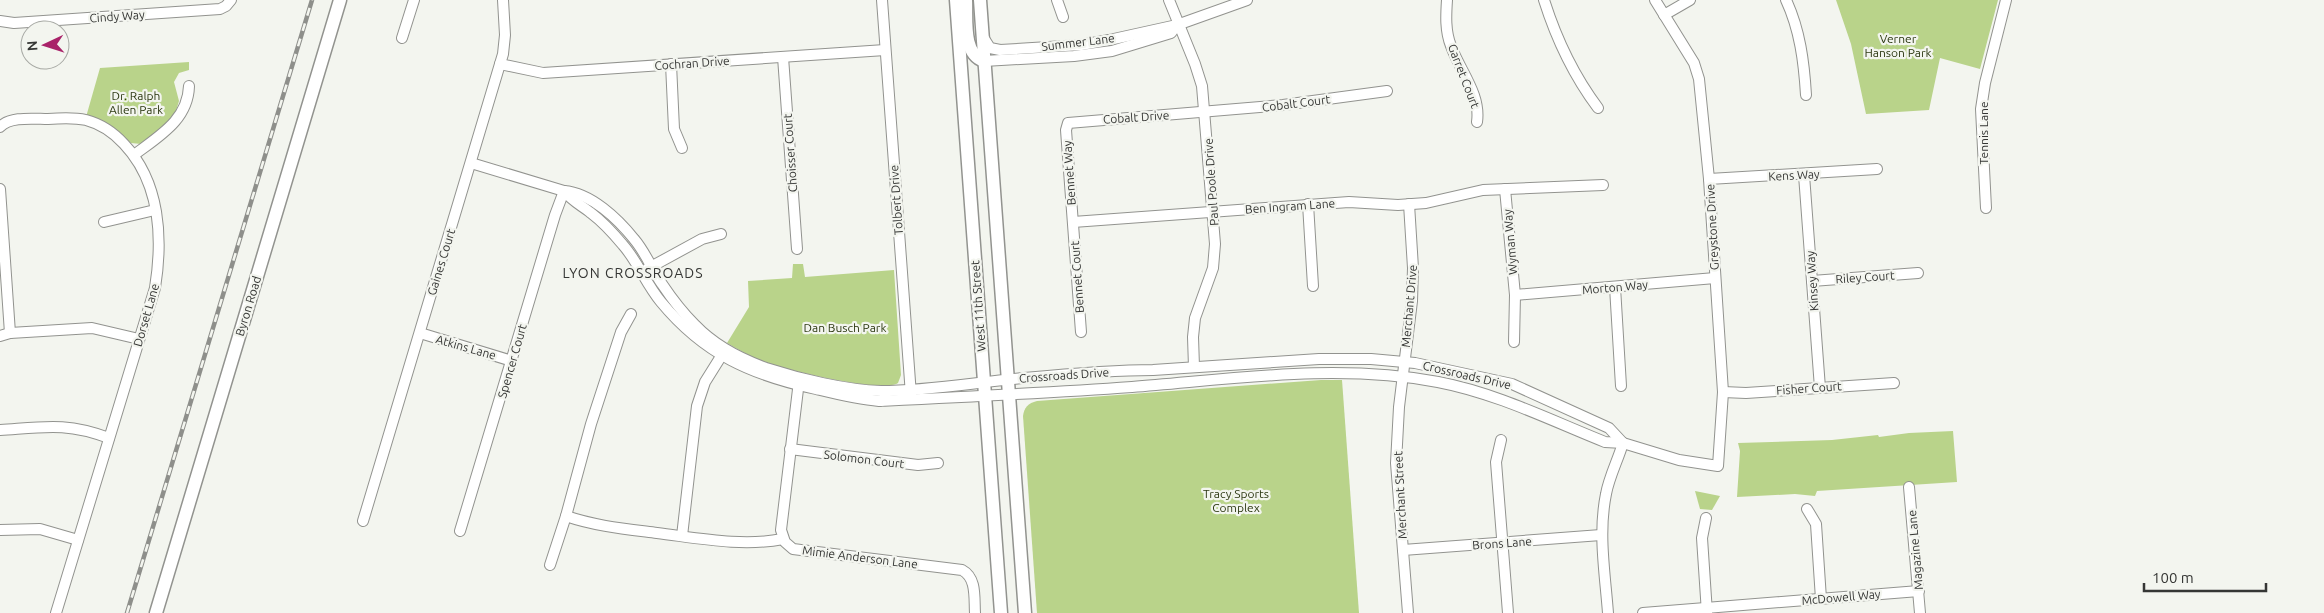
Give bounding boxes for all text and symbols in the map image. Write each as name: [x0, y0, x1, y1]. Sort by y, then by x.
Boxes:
street label: Cindy Way: [89, 8, 145, 24]
north arrow: [20, 20, 70, 70]
street label: Summer Lane: [1041, 31, 1115, 53]
park label: Verner Hanson Park: [1864, 32, 1932, 59]
text: N: [24, 40, 40, 52]
street label: Garret Court: [1446, 42, 1482, 110]
street label: Cochran Drive: [654, 54, 730, 72]
park label: Dr. Ralph Allen Park: [109, 89, 163, 116]
street label: Cobalt Court: [1261, 92, 1331, 114]
street label: Tennis Lane: [1977, 101, 1990, 165]
street label: Cobalt Drive: [1102, 108, 1170, 126]
street label: Choisser Court: [781, 113, 799, 193]
street label: Paul Poole Drive: [1201, 138, 1221, 226]
street label: Bennet Way: [1060, 140, 1078, 206]
street label: Tolbert Drive: [887, 164, 905, 236]
street label: Kens Way: [1768, 167, 1820, 183]
street label: Greystone Drive: [1703, 184, 1721, 270]
street label: Ben Ingram Lane: [1245, 196, 1335, 216]
street label: Wyman Way: [1501, 208, 1519, 275]
street label: Gaines Court: [425, 227, 457, 297]
street label: Bennet Court: [1068, 240, 1086, 314]
street label: Kinsey Way: [1803, 250, 1821, 312]
street label: West 11th Street: [968, 260, 988, 352]
street label: Merchant Drive: [1399, 264, 1419, 348]
district label: LYON CROSSROADS: [563, 265, 704, 281]
street label: Riley Court: [1835, 268, 1895, 286]
street label: Byron Road: [233, 274, 263, 338]
street label: Morton Way: [1582, 278, 1649, 296]
street label: Dorset Lane: [131, 282, 161, 348]
park label: Dan Busch Park: [804, 321, 886, 334]
street label: Spencer Court: [495, 322, 529, 400]
street label: Atkins Lane: [434, 332, 498, 362]
street label: Crossroads Drive: [1421, 358, 1513, 392]
street label: Crossroads Drive: [1018, 365, 1110, 385]
street label: Fisher Court: [1776, 379, 1842, 397]
street label: Solomon Court: [823, 448, 905, 470]
street label: Merchant Street: [1391, 450, 1409, 539]
park label: Tracy Sports Complex: [1203, 487, 1269, 514]
street label: Magazine Lane: [1905, 510, 1925, 590]
street label: Brons Lane: [1472, 534, 1532, 552]
street label: Mimie Anderson Lane: [801, 543, 919, 571]
scale bar: [2144, 560, 2266, 592]
text: 100 m: [2152, 569, 2194, 586]
street label: McDowell Way: [1801, 587, 1881, 607]

